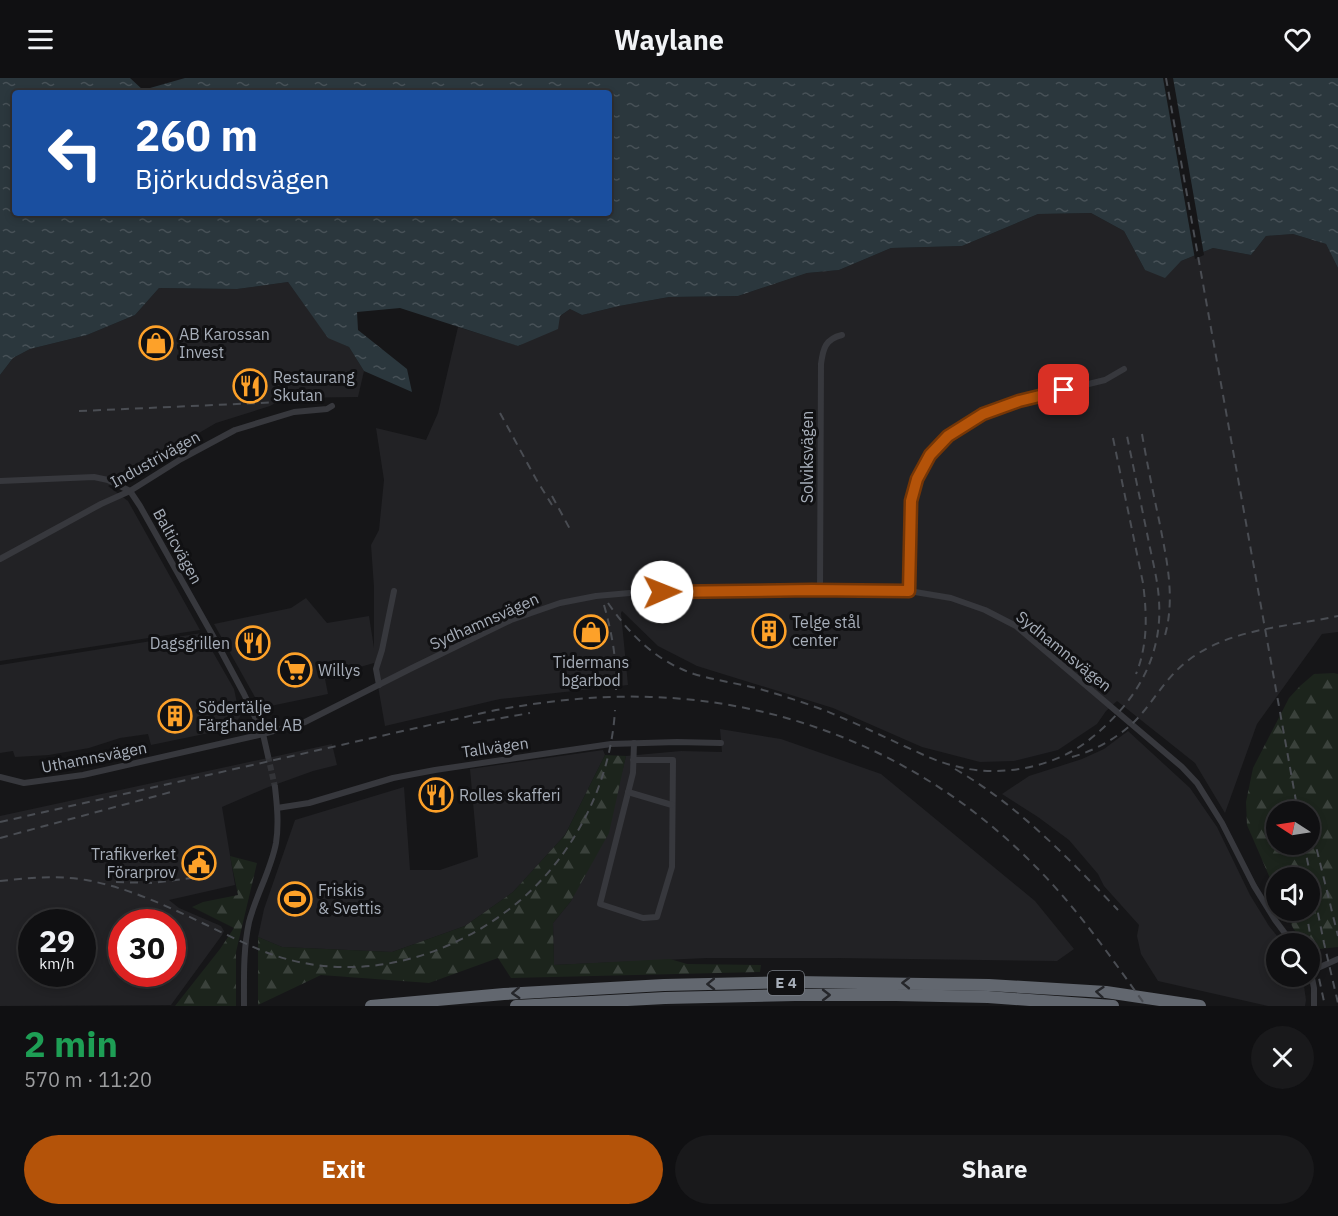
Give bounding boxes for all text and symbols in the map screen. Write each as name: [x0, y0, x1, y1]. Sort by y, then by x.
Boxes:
text: Waylane: [614, 22, 724, 57]
icon: menu: [24, 23, 57, 56]
icon: heart: [1281, 23, 1314, 56]
text: 260 m: [135, 108, 258, 163]
icon: left: [36, 114, 114, 192]
text: Björkuddsvägen: [135, 161, 330, 196]
place label: AB Karossan Invest: [179, 324, 270, 362]
shop icon: AB Karossan Invest: [138, 325, 174, 361]
pin: [1038, 364, 1089, 415]
place label: Restaurang Skutan: [273, 367, 355, 405]
restaurant icon: Restaurang Skutan: [232, 368, 268, 404]
icon: arrive: [1047, 373, 1080, 406]
street label: Solviksvägen: [797, 411, 817, 503]
street label: Industrivägen: [107, 426, 203, 492]
street label: Balticvägen: [149, 505, 207, 587]
position arrow: [630, 560, 694, 624]
street label: Sydhamnsvägen: [426, 588, 542, 654]
street label: Sydhamnsvägen: [1012, 606, 1116, 696]
place label: Telge stål center: [792, 612, 860, 650]
building icon: Telge stål center: [751, 613, 787, 649]
shop icon: Tidermans bgarbod: [573, 614, 609, 650]
restaurant icon: Dagsgrillen: [235, 625, 271, 661]
place label: Dagsgrillen: [150, 633, 230, 653]
supermarket icon: Willys: [277, 652, 313, 688]
place label: Tidermans bgarbod: [553, 652, 629, 690]
place label: Willys: [318, 660, 360, 680]
place label: Södertälje Färghandel AB: [198, 697, 302, 735]
building icon: Södertälje Färghandel AB: [157, 698, 193, 734]
street label: Tallvägen: [460, 732, 530, 762]
street label: Uthamnsvägen: [39, 737, 149, 777]
restaurant icon: Rolles skafferi: [418, 777, 454, 813]
place label: Rolles skafferi: [459, 785, 561, 805]
north arrow: [1266, 801, 1320, 855]
map controls: [1266, 801, 1320, 987]
place label: Trafikverket Förarprov: [91, 844, 176, 882]
public building icon: Trafikverket Förarprov: [181, 845, 217, 881]
button: sound: [1266, 867, 1320, 921]
place label: Friskis & Svettis: [318, 880, 382, 918]
sports icon: Friskis & Svettis: [277, 881, 313, 917]
speed limit sign: 30: [108, 909, 186, 987]
text: 29: [39, 921, 75, 960]
button: search: [1266, 933, 1320, 987]
text: km/h: [39, 954, 75, 973]
road number: E 4: [768, 971, 804, 995]
one-way arrow: [901, 977, 910, 989]
one-way arrow: [706, 978, 715, 990]
one-way arrow: [1096, 986, 1105, 999]
one-way arrow: [512, 987, 521, 1000]
one-way arrow: [822, 989, 831, 1001]
text: 2 min: [24, 1020, 118, 1067]
button: close: [1251, 1026, 1314, 1089]
text: 570 m · 11:20: [24, 1066, 152, 1093]
button: Exit: [24, 1135, 663, 1204]
button: Share: [675, 1135, 1314, 1204]

